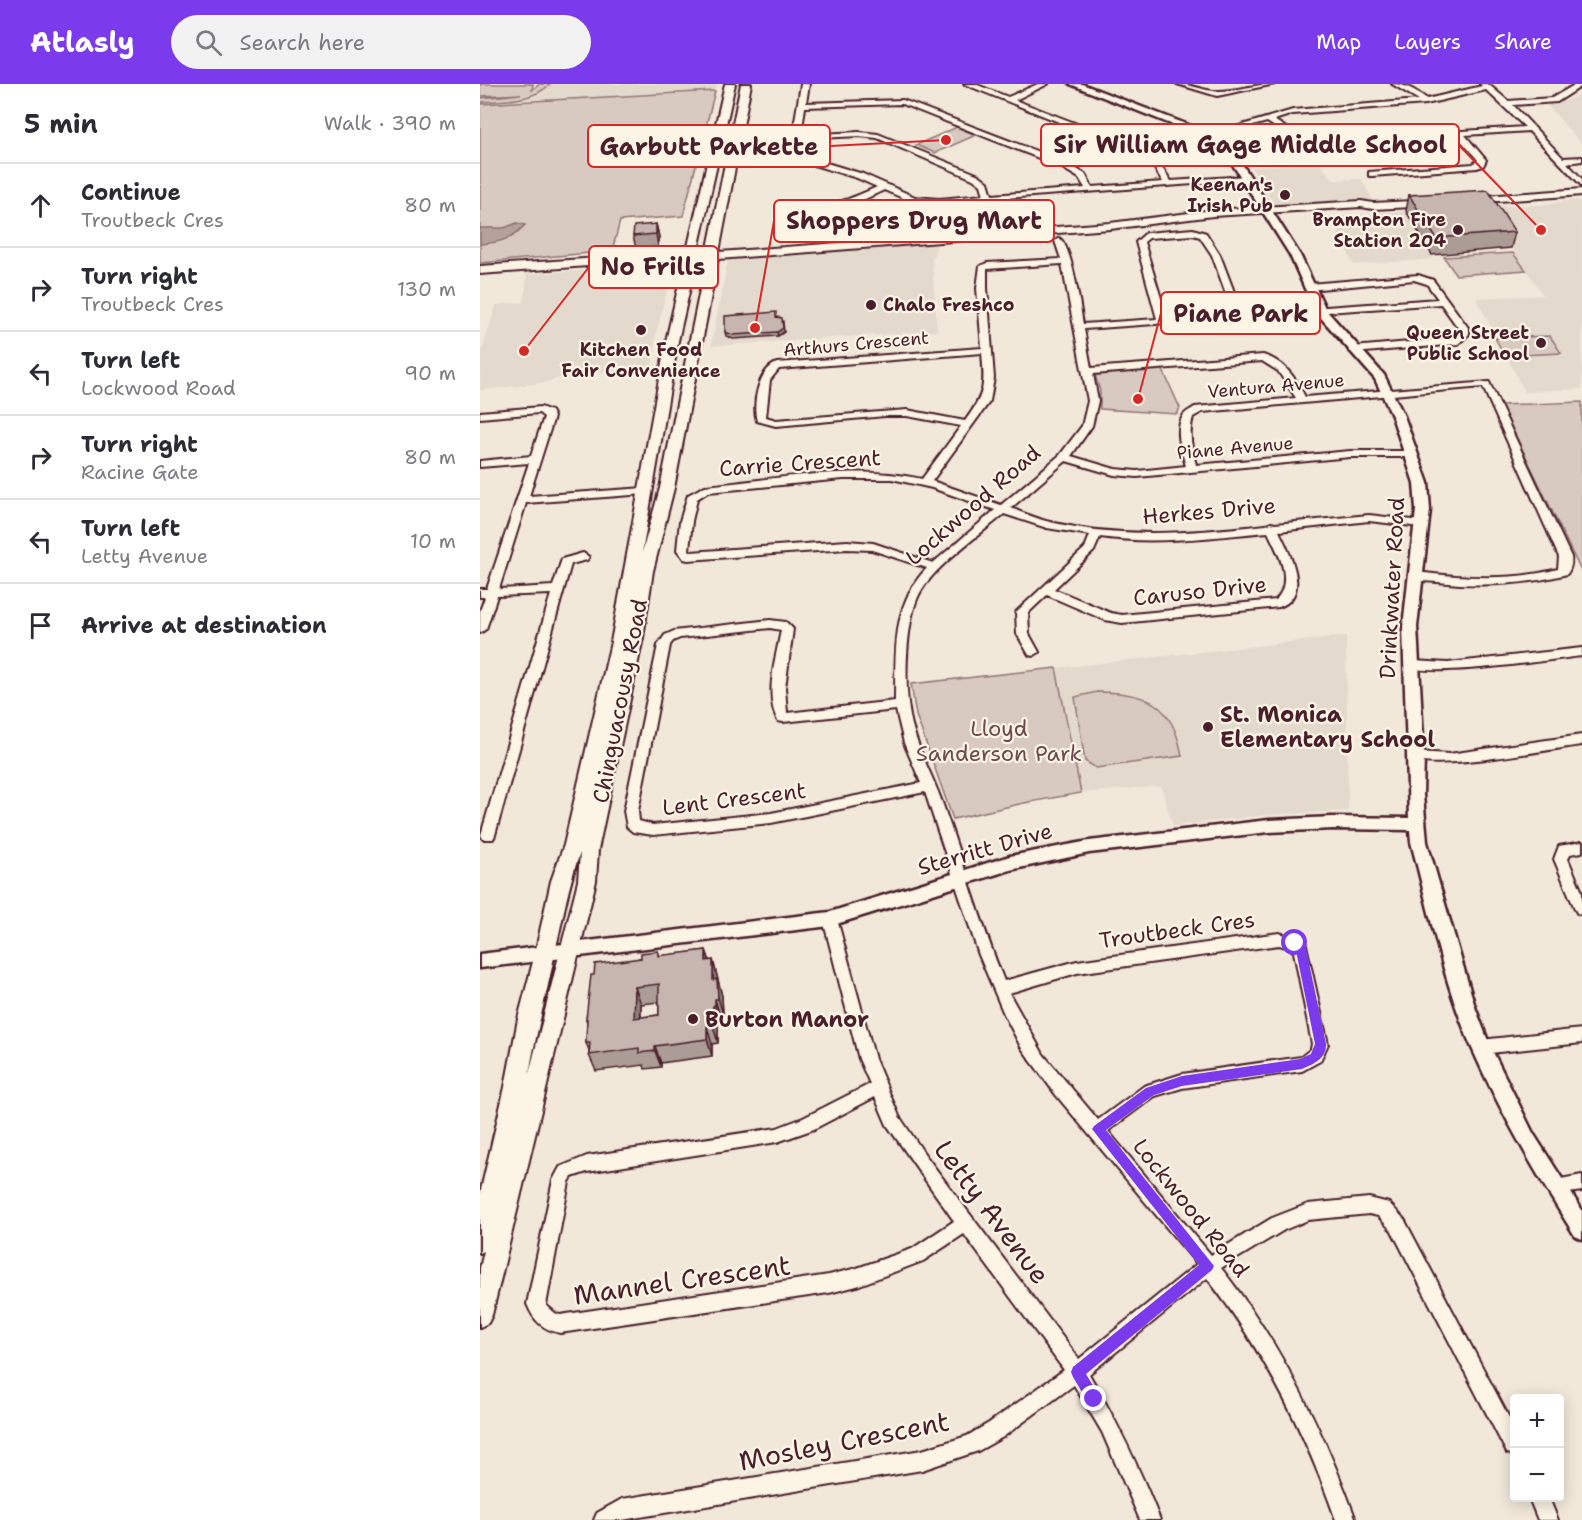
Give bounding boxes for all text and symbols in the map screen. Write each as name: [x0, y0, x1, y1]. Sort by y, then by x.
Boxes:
search box: [171, 15, 591, 69]
text: Atlasly: [30, 23, 135, 61]
icon: search: [192, 26, 225, 59]
text: Search here: [240, 28, 365, 57]
text: Map: [1316, 28, 1361, 56]
text: Layers: [1394, 28, 1461, 56]
text: Share: [1494, 28, 1552, 56]
text: 5 min: [24, 106, 98, 141]
text: Walk · 390 m: [324, 110, 456, 136]
callout: Sir William Gage Middle School: [1041, 124, 1459, 166]
callout: Garbutt Parkette: [588, 125, 830, 167]
text: Sir William Gage Middle School: [1053, 129, 1447, 161]
text: Garbutt Parkette: [600, 131, 818, 163]
place label: Keenan's Irish Pub: [1187, 173, 1273, 218]
text: Continue: [81, 178, 181, 207]
marker: Keenan's Irish Pub: [1278, 188, 1292, 202]
icon: ahead: [24, 189, 57, 222]
text: 80 m: [404, 192, 456, 218]
callout: Shoppers Drug Mart: [774, 200, 1054, 242]
text: Shoppers Drug Mart: [786, 205, 1042, 237]
text: Troutbeck Cres: [81, 207, 224, 233]
place label: Brampton Fire Station 204: [1313, 208, 1446, 253]
marker: Brampton Fire Station 204: [1451, 223, 1465, 237]
callout: No Frills: [589, 246, 718, 288]
text: No Frills: [601, 251, 705, 283]
text: Turn right: [81, 262, 198, 291]
icon: right: [24, 273, 57, 306]
text: 130 m: [397, 276, 456, 302]
text: Troutbeck Cres: [81, 291, 224, 317]
callout: Piane Park: [1161, 292, 1320, 334]
place label: Chalo Freshco: [883, 293, 1014, 317]
marker: Chalo Freshco: [864, 298, 878, 312]
text: Piane Park: [1173, 298, 1309, 330]
place label: Queen Street Public School: [1406, 321, 1529, 366]
marker: Kitchen Food Fair Convenience: [634, 323, 648, 337]
street label: Arthurs Crescent: [782, 326, 930, 362]
marker: Queen Street Public School: [1534, 336, 1548, 350]
place label: Kitchen Food Fair Convenience: [562, 338, 721, 383]
text: Turn left: [81, 346, 180, 375]
icon: left: [24, 357, 57, 390]
text: 90 m: [404, 360, 456, 386]
street label: Ventura Avenue: [1206, 368, 1346, 404]
text: Lockwood Road: [81, 375, 236, 401]
text: Turn right: [81, 430, 198, 459]
street label: Piane Avenue: [1176, 431, 1294, 465]
street label: Lockwood Road: [899, 438, 1047, 572]
icon: right: [24, 441, 57, 474]
street label: Carrie Crescent: [718, 443, 882, 483]
text: 80 m: [404, 444, 456, 470]
text: Racine Gate: [81, 459, 199, 485]
street label: Herkes Drive: [1141, 491, 1277, 531]
street label: Drinkwater Road: [1373, 496, 1411, 680]
text: Turn left: [81, 514, 180, 543]
icon: left: [24, 525, 57, 558]
text: 10 m: [410, 528, 456, 554]
text: Letty Avenue: [81, 543, 208, 569]
street label: Caruso Drive: [1132, 570, 1268, 612]
street label: Chinguacousy Road: [586, 596, 654, 806]
icon: arrive: [24, 609, 57, 642]
text: Arrive at destination: [81, 611, 327, 640]
place label: St. Monica Elementary School: [1220, 700, 1436, 754]
park label: Lloyd Sanderson Park: [916, 714, 1082, 768]
marker: St. Monica Elementary School: [1201, 720, 1215, 734]
street label: Lent Crescent: [660, 776, 808, 822]
street label: Sterritt Drive: [914, 816, 1056, 882]
street label: Troutbeck Cres: [1097, 905, 1257, 955]
route start: [1281, 929, 1307, 955]
place label: Burton Manor: [705, 1005, 869, 1034]
marker: Burton Manor: [686, 1012, 700, 1026]
street label: Letty Avenue: [926, 1132, 1058, 1292]
street label: Lockwood Road: [1126, 1133, 1256, 1283]
street label: Mannel Crescent: [571, 1246, 793, 1314]
route end: [1080, 1385, 1106, 1411]
map controls: [1510, 1394, 1564, 1502]
button: +: [1510, 1394, 1564, 1448]
street label: Mosley Crescent: [736, 1402, 952, 1480]
button: −: [1510, 1448, 1564, 1502]

